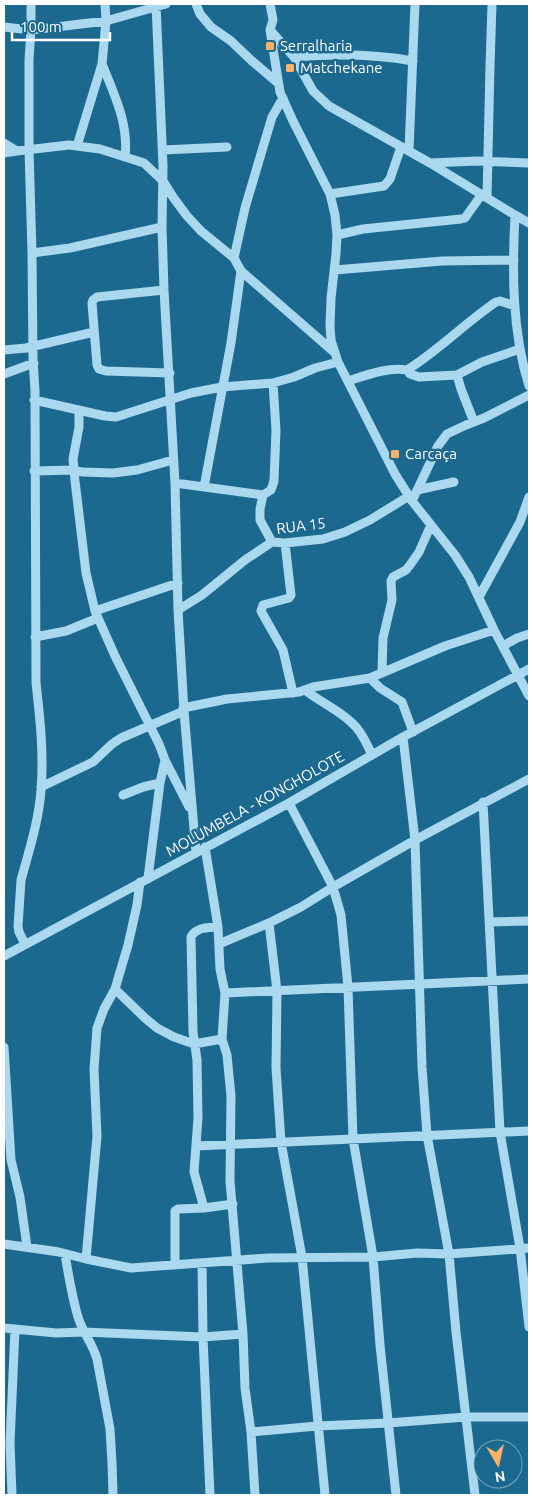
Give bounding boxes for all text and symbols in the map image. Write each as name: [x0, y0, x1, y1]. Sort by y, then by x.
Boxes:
scale bar: [12, 10, 110, 42]
text: 100 m: [20, 18, 62, 35]
place label: Serralharia: [280, 37, 352, 54]
marker: Serralharia: [264, 40, 276, 52]
place label: Matchekane: [300, 59, 383, 76]
marker: Matchekane: [284, 62, 296, 74]
place label: Carcaça: [405, 445, 457, 462]
marker: Carcaça: [389, 448, 401, 460]
street label: RUA 15: [275, 514, 327, 537]
street label: MOLUMBELA - KONGHOLOTE: [163, 747, 347, 860]
north arrow: [473, 1439, 523, 1489]
text: N: [494, 1468, 506, 1486]

